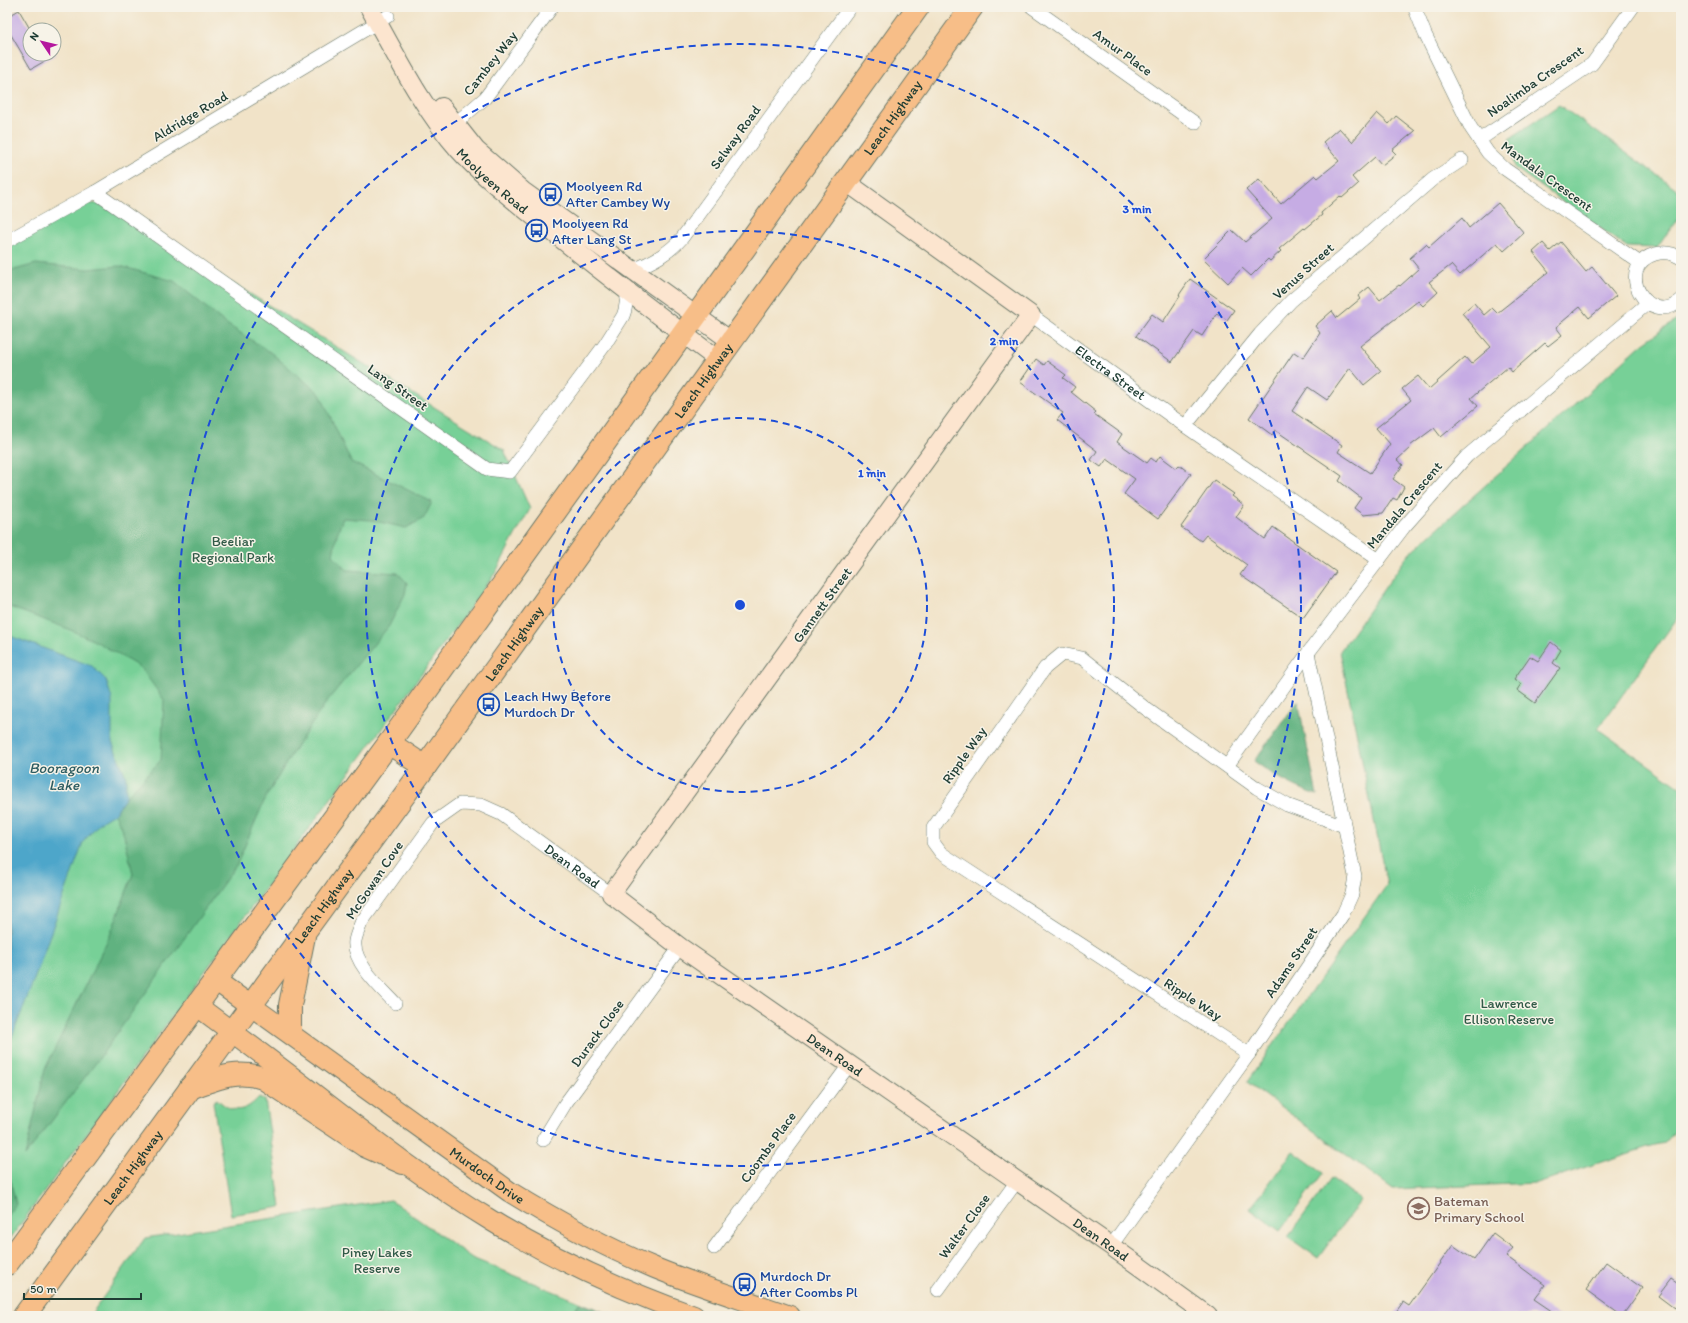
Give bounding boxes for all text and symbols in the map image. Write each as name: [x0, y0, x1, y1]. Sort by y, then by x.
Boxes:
north arrow: [22, 22, 62, 62]
street label: Amur Place: [1090, 25, 1156, 80]
street label: Cambey Way: [460, 27, 521, 99]
text: N: [27, 30, 42, 43]
street label: Noalimba Crescent: [1484, 42, 1587, 121]
street label: Leach Highway: [860, 76, 926, 159]
street label: Aldridge Road: [150, 87, 231, 146]
street label: Selway Road: [706, 102, 765, 173]
street label: Mandala Crescent: [1498, 138, 1596, 215]
street label: Moolyeen Road: [453, 145, 532, 218]
place label: Moolyeen Rd After Cambey Wy: [566, 178, 671, 211]
bus stop icon: Moolyeen Rd After Cambey Wy: [537, 181, 563, 207]
text: 3 min: [1123, 202, 1152, 216]
place label: Moolyeen Rd After Lang St: [552, 215, 632, 248]
bus stop icon: Moolyeen Rd After Lang St: [524, 218, 550, 244]
street label: Venus Street: [1269, 239, 1337, 303]
text: 2 min: [990, 334, 1019, 348]
street label: Leach Highway: [671, 339, 737, 422]
street label: Electra Street: [1072, 342, 1149, 404]
street label: Lang Street: [364, 360, 431, 414]
street label: Mandala Crescent: [1363, 458, 1446, 552]
text: 1 min: [858, 466, 887, 480]
park label: Beeliar Regional Park: [192, 533, 274, 566]
street label: Gannett Street: [789, 564, 856, 646]
centre of rings: [733, 598, 747, 612]
street label: Leach Highway: [481, 602, 547, 685]
place label: Leach Hwy Before Murdoch Dr: [504, 688, 611, 721]
bus stop icon: Leach Hwy Before Murdoch Dr: [475, 691, 501, 717]
street label: Ripple Way: [939, 723, 991, 787]
water label: Booragoon Lake: [29, 759, 100, 794]
street label: McGowan Cove: [342, 837, 407, 923]
street label: Dean Road: [541, 840, 603, 892]
street label: Leach Highway: [291, 865, 357, 947]
street label: Adams Street: [1262, 924, 1321, 1001]
street label: Ripple Way: [1160, 974, 1225, 1025]
park label: Lawrence Ellison Reserve: [1464, 995, 1555, 1028]
street label: Durack Close: [567, 996, 628, 1070]
street label: Dean Road: [803, 1029, 866, 1080]
street label: Coombs Place: [737, 1108, 800, 1186]
street label: Leach Highway: [100, 1126, 166, 1209]
street label: Murdoch Drive: [446, 1143, 528, 1208]
street label: Walter Close: [935, 1190, 994, 1262]
place label: Bateman Primary School: [1434, 1193, 1525, 1226]
school or university icon: Bateman Primary School: [1405, 1196, 1431, 1222]
street label: Dean Road: [1069, 1214, 1132, 1265]
park label: Piney Lakes Reserve: [342, 1244, 412, 1277]
place label: Murdoch Dr After Coombs Pl: [760, 1268, 858, 1301]
bus stop icon: Murdoch Dr After Coombs Pl: [732, 1271, 758, 1297]
scale bar: [24, 1275, 141, 1301]
text: 50 m: [30, 1282, 56, 1296]

